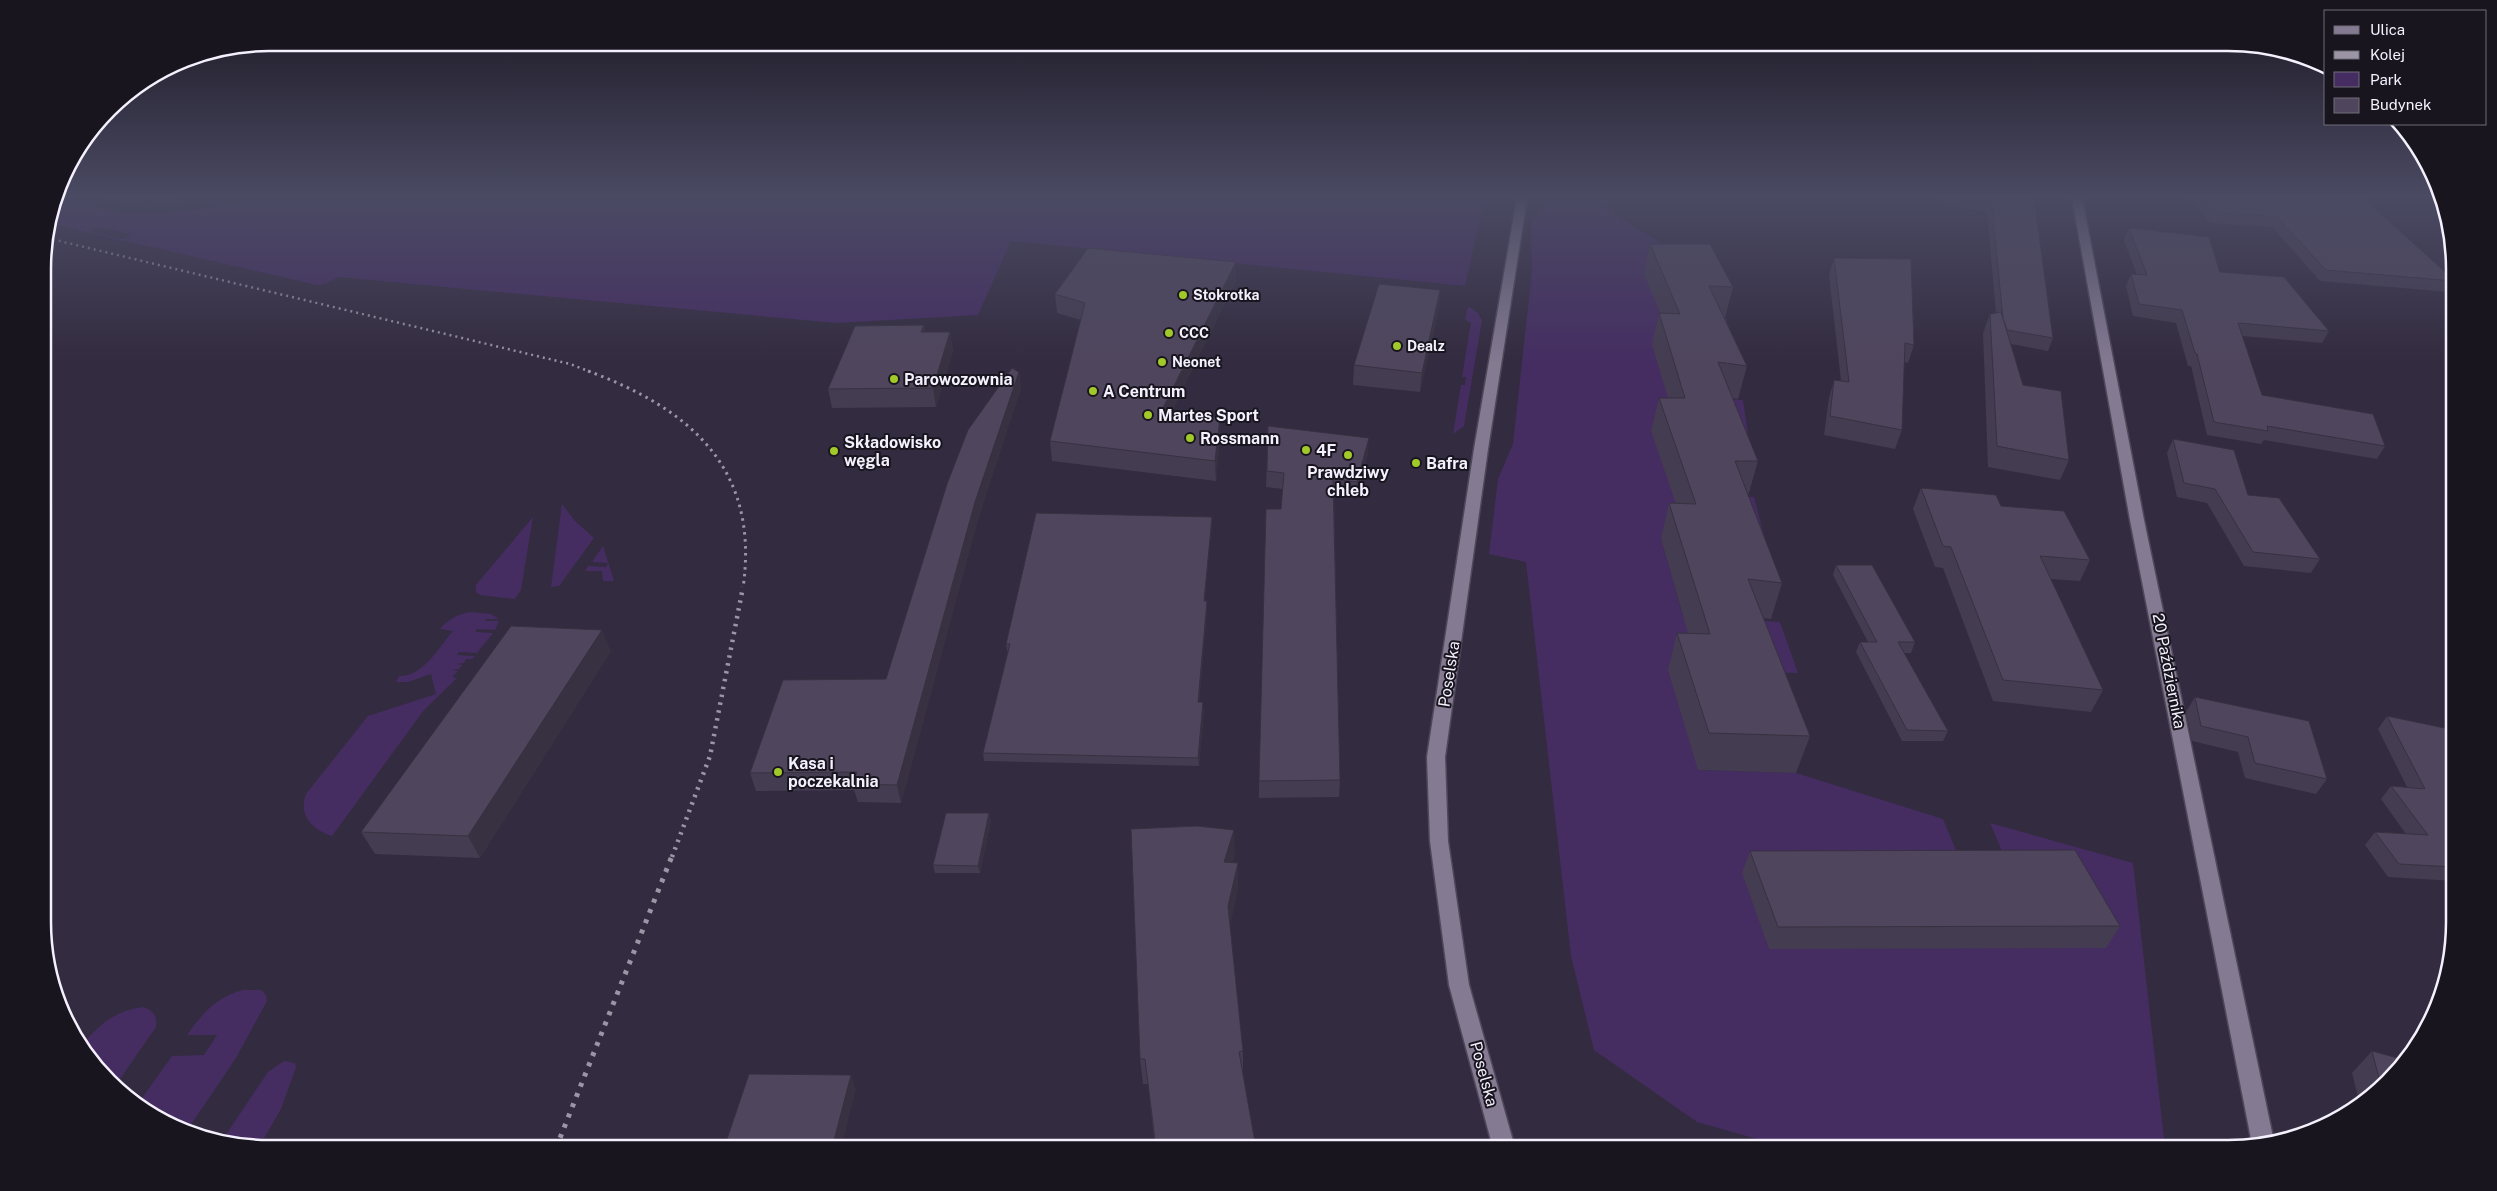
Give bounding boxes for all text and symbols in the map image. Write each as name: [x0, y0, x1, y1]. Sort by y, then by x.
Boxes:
legend: [2324, 10, 2487, 125]
text: Ulica: [2370, 21, 2405, 38]
text: Kolej: [2370, 46, 2405, 63]
text: Park: [2370, 71, 2402, 88]
text: Budynek: [2370, 96, 2431, 113]
place label: Stokrotka: [1193, 287, 1260, 303]
marker: Stokrotka: [1177, 289, 1189, 301]
place label: CCC: [1179, 325, 1209, 341]
marker: CCC: [1163, 327, 1175, 339]
place label: Dealz: [1407, 338, 1445, 354]
marker: Dealz: [1391, 340, 1403, 352]
place label: Neonet: [1172, 354, 1221, 370]
marker: Neonet: [1156, 356, 1168, 368]
place label: Parowozownia: [904, 370, 1012, 389]
marker: Parowozownia: [888, 373, 900, 385]
place label: A Centrum: [1103, 382, 1185, 401]
marker: A Centrum: [1087, 385, 1099, 397]
place label: Martes Sport: [1158, 406, 1259, 425]
marker: Martes Sport: [1142, 409, 1154, 421]
place label: Rossmann: [1200, 429, 1279, 448]
marker: Rossmann: [1184, 432, 1196, 444]
place label: Składowisko węgla: [844, 433, 941, 470]
place label: 4F: [1316, 441, 1336, 460]
marker: 4F: [1300, 444, 1312, 456]
marker: Składowisko węgla: [828, 445, 840, 457]
marker: Prawdziwy chleb: [1342, 449, 1354, 461]
place label: Bafra: [1426, 454, 1468, 473]
marker: Bafra: [1410, 457, 1422, 469]
place label: Prawdziwy chleb: [1307, 463, 1389, 500]
street label: 20 Października: [2148, 612, 2190, 730]
street label: Poselska: [1434, 640, 1464, 708]
place label: Kasa i poczekalnia: [788, 754, 879, 791]
marker: Kasa i poczekalnia: [772, 766, 784, 778]
street label: Poselska: [1466, 1039, 1502, 1109]

